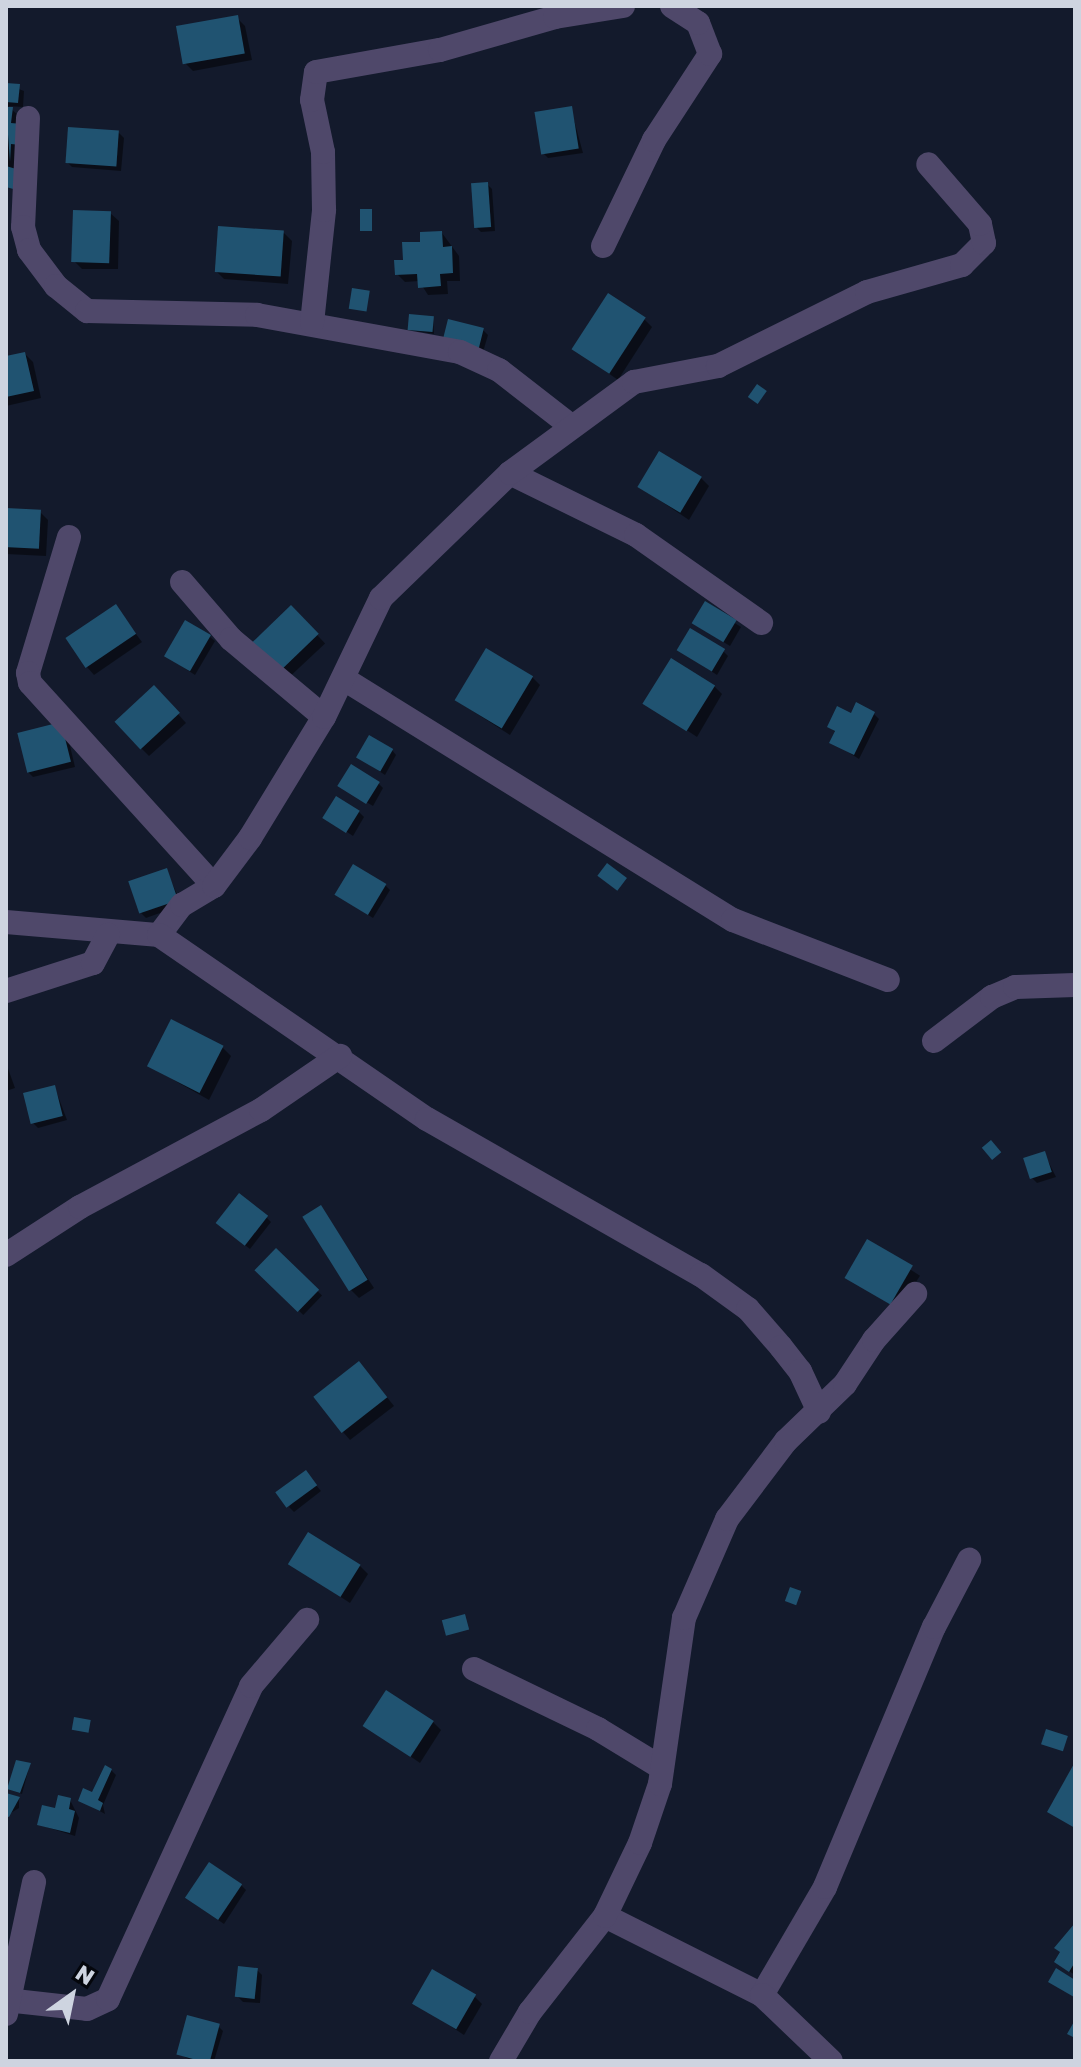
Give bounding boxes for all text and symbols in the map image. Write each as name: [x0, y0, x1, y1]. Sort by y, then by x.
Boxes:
north arrow: [32, 1955, 112, 2035]
text: N: [71, 1959, 100, 1990]

